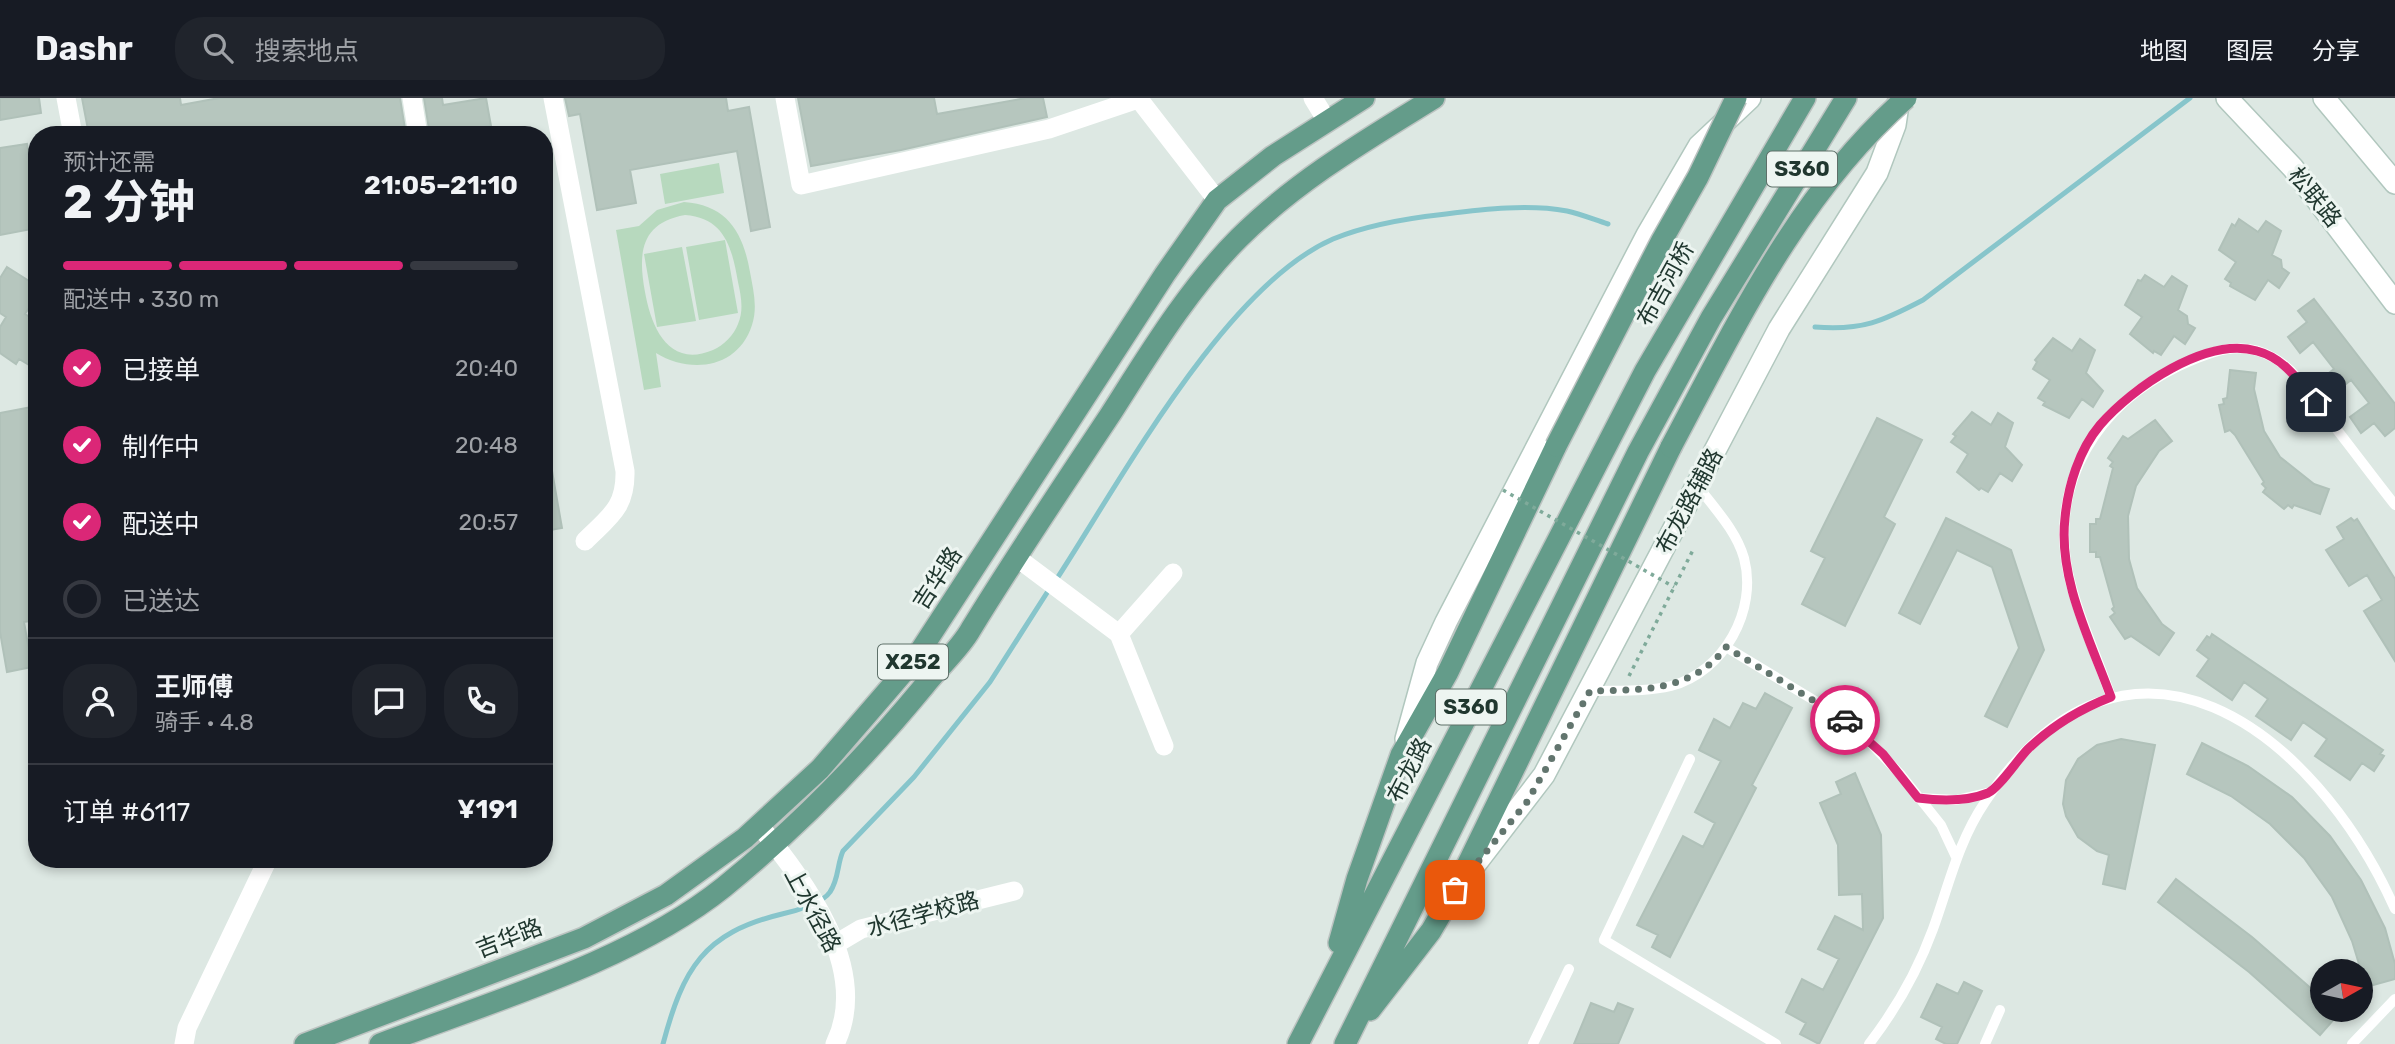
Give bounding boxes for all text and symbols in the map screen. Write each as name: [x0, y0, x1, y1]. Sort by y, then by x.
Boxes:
search box: [175, 17, 665, 80]
text: Dashr: [35, 29, 133, 68]
icon: search: [199, 29, 237, 67]
text: 搜索地点: [255, 36, 359, 67]
text: 地图: [2140, 37, 2188, 65]
text: 图层: [2226, 37, 2274, 65]
text: 分享: [2312, 37, 2360, 65]
text: 预计还需: [63, 148, 155, 176]
road number: S360: [1767, 152, 1837, 186]
street label: 松联路: [2282, 161, 2348, 233]
text: 21:05–21:10: [364, 170, 518, 201]
text: 2 分钟: [63, 175, 195, 230]
street label: 布吉河桥: [1630, 237, 1700, 331]
text: 配送中 · 330 m: [63, 285, 219, 313]
icon: check: [63, 349, 101, 387]
text: 20:40: [455, 354, 518, 382]
text: 已接单: [122, 355, 200, 386]
pin: [2286, 372, 2346, 432]
icon: home: [2297, 383, 2335, 421]
icon: check: [63, 426, 101, 464]
text: 20:48: [455, 431, 518, 459]
text: 制作中: [122, 432, 200, 463]
street label: 布龙路辅路: [1650, 444, 1728, 558]
icon: check: [63, 503, 101, 541]
text: 20:57: [459, 508, 518, 536]
text: 配送中: [122, 509, 200, 540]
street label: 吉华路: [906, 541, 968, 615]
text: 已送达: [122, 586, 200, 617]
road number: X252: [878, 644, 948, 680]
button: person: [63, 664, 137, 738]
button: chat: [352, 664, 426, 738]
button: phone: [444, 664, 518, 738]
text: 王师傅: [155, 672, 233, 703]
courier: [1810, 685, 1880, 755]
road number: S360: [1436, 690, 1506, 724]
icon: car: [1826, 701, 1864, 739]
text: 骑手 · 4.8: [155, 708, 254, 736]
street label: 布龙路: [1381, 733, 1437, 807]
text: ¥191: [458, 794, 518, 825]
text: 订单 #6117: [63, 797, 190, 828]
pin: [1425, 860, 1485, 920]
street label: 上水径路: [779, 863, 847, 957]
icon: bag: [1436, 871, 1474, 909]
street label: 水径学校路: [864, 886, 982, 942]
street label: 吉华路: [472, 913, 546, 963]
north arrow: [2310, 959, 2373, 1022]
map controls: [2310, 959, 2373, 1022]

